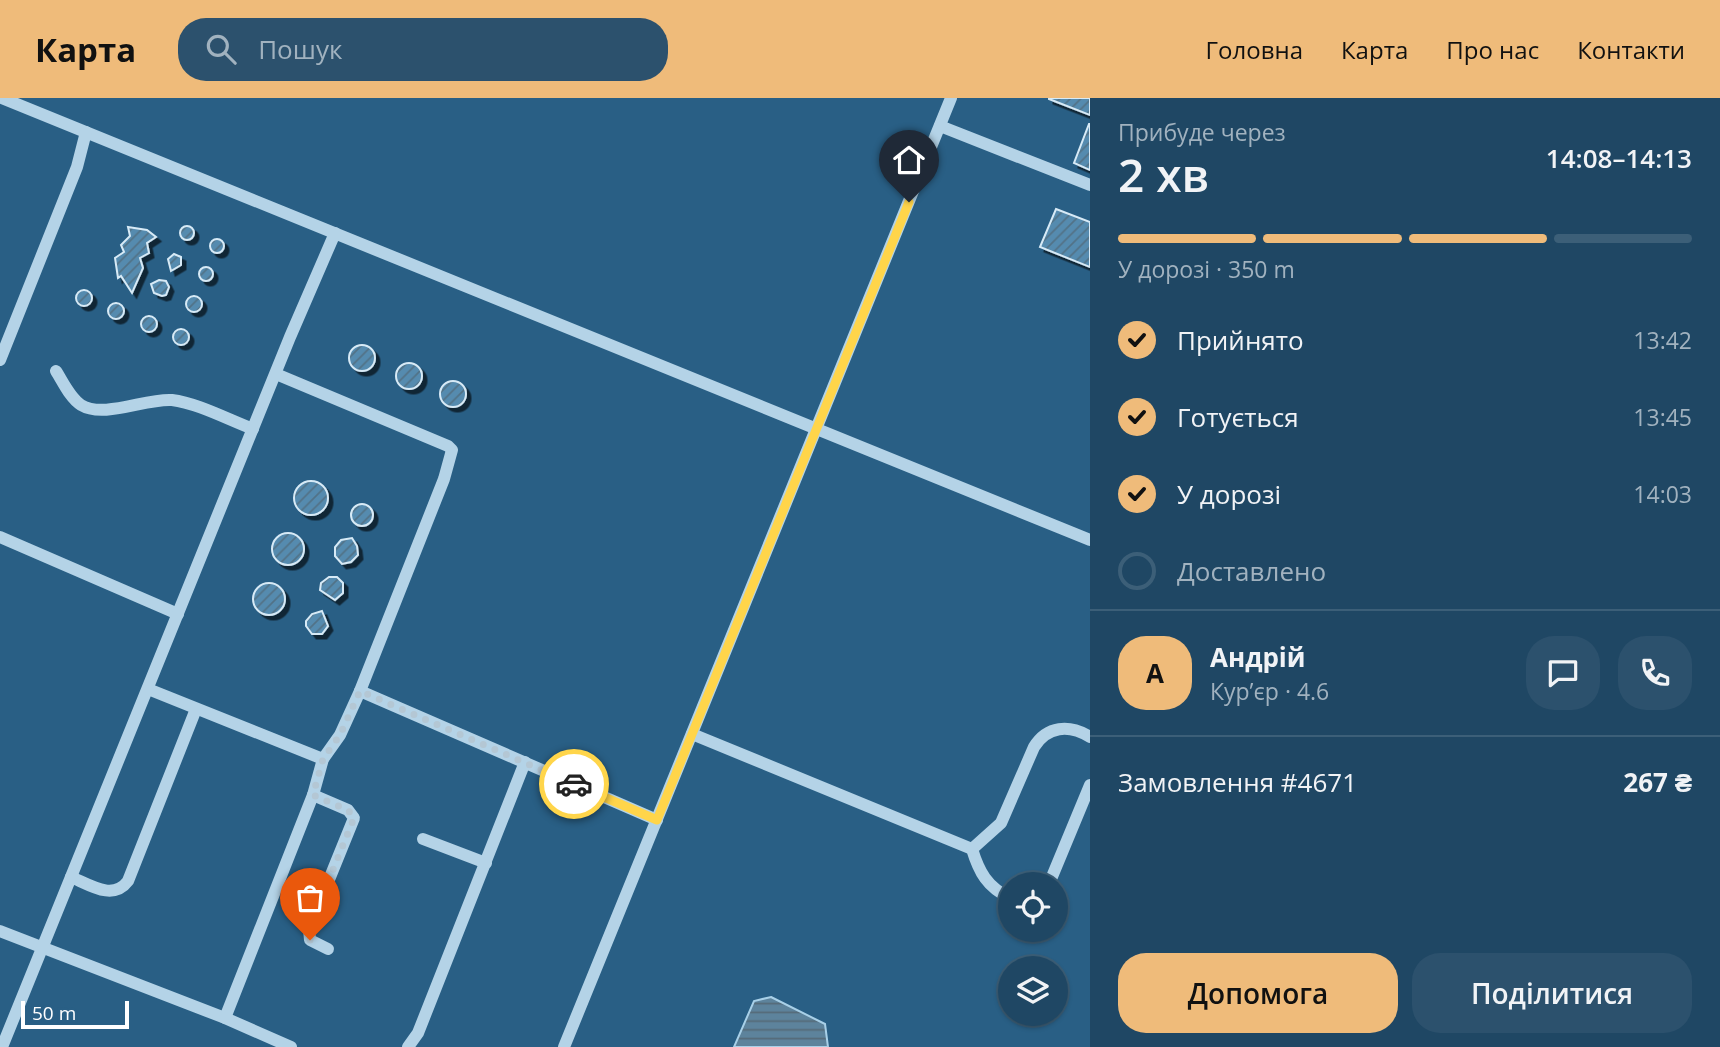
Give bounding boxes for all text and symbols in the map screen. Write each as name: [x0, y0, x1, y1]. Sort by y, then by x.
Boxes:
search box: [178, 18, 668, 81]
text: Карта: [35, 27, 136, 72]
icon: search: [202, 30, 240, 68]
text: Пошук: [258, 31, 342, 67]
text: Головна: [1206, 33, 1303, 66]
text: Карта: [1341, 33, 1408, 66]
text: Про нас: [1446, 33, 1539, 66]
text: Контакти: [1577, 33, 1685, 66]
text: Прибуде через: [1118, 116, 1286, 148]
pin: [879, 130, 939, 202]
text: 14:08–14:13: [1546, 140, 1692, 176]
icon: home: [890, 141, 928, 179]
text: 2 хв: [1118, 143, 1209, 205]
text: У дорозі · 350 m: [1118, 253, 1295, 285]
icon: check: [1118, 321, 1156, 359]
text: Прийнято: [1177, 322, 1304, 358]
text: 13:42: [1633, 324, 1692, 356]
icon: check: [1118, 398, 1156, 436]
text: Готується: [1177, 399, 1299, 435]
text: 13:45: [1633, 401, 1692, 433]
icon: check: [1118, 475, 1156, 513]
text: У дорозі: [1177, 476, 1281, 512]
text: 14:03: [1633, 478, 1692, 510]
text: Доставлено: [1177, 553, 1326, 589]
button: chat: [1526, 636, 1600, 710]
button: phone: [1618, 636, 1692, 710]
text: Андрій: [1210, 639, 1306, 675]
text: А: [1146, 655, 1164, 691]
text: Кур’єр · 4.6: [1210, 675, 1329, 707]
courier: [539, 749, 609, 819]
text: Замовлення #4671: [1118, 764, 1357, 800]
text: 267 ₴: [1623, 764, 1692, 800]
icon: car: [555, 765, 593, 803]
pin: [280, 868, 340, 940]
map controls: [998, 872, 1068, 1026]
button: locate: [998, 872, 1068, 942]
icon: bag: [291, 879, 329, 917]
button: Допомога: [1118, 953, 1398, 1033]
button: Поділитися: [1412, 953, 1692, 1033]
button: layers: [998, 956, 1068, 1026]
scale bar: [21, 998, 130, 1030]
text: 50 m: [32, 1000, 76, 1026]

